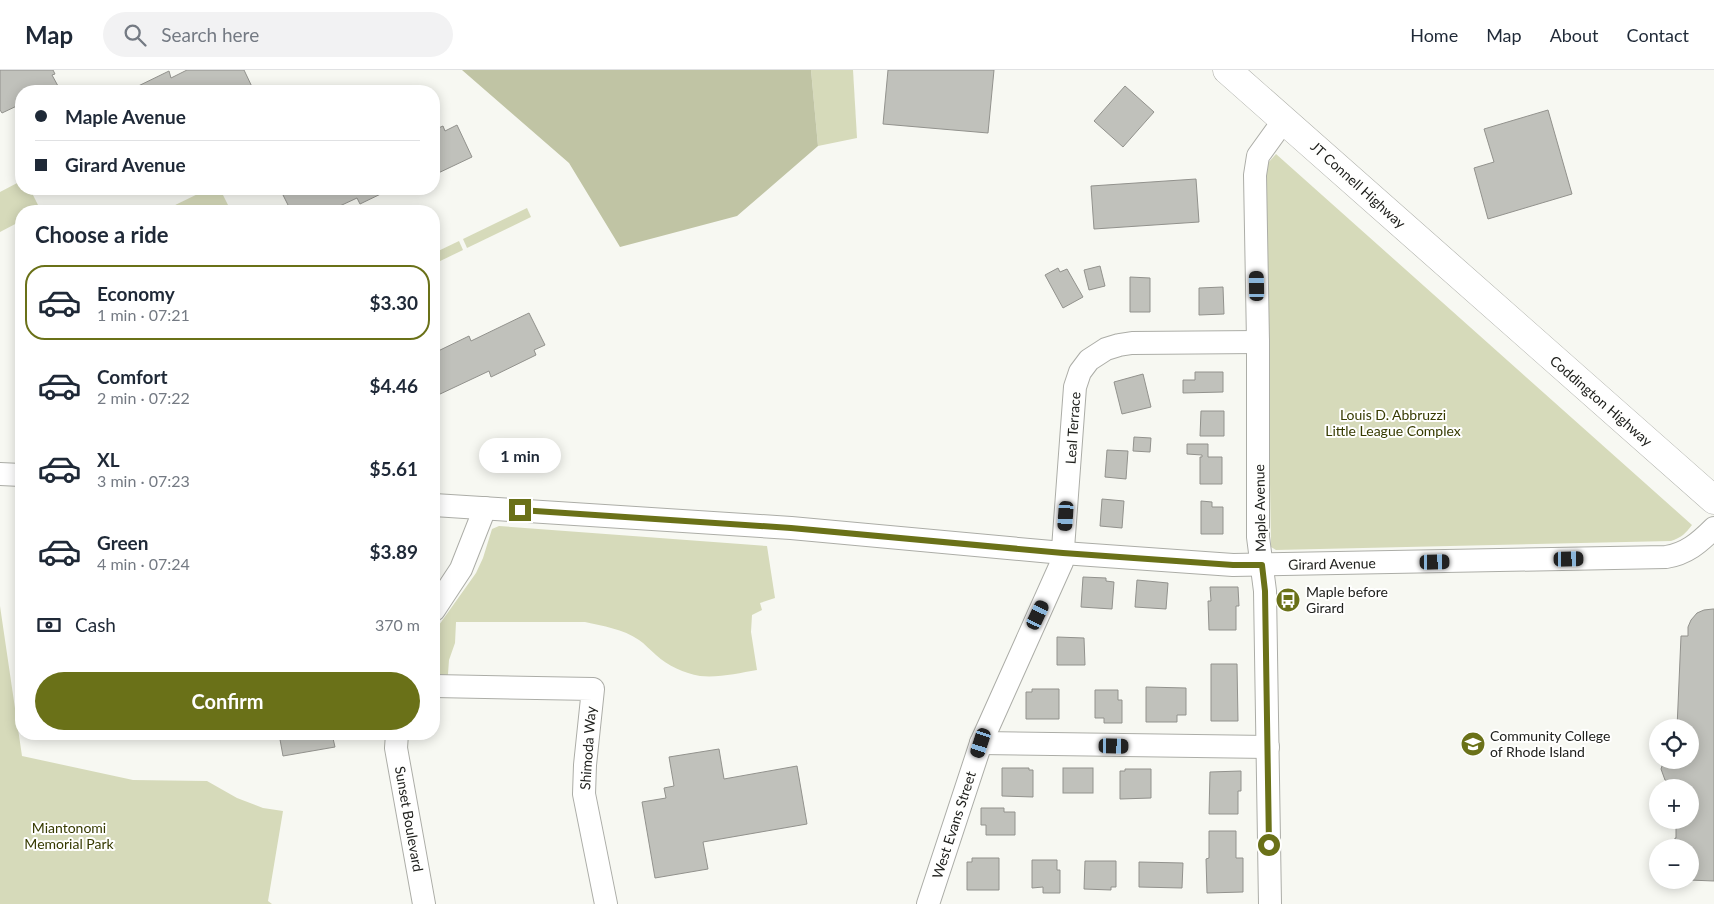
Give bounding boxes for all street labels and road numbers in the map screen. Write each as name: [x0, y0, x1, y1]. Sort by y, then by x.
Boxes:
street label: JT Connell Highway: [1307, 138, 1410, 232]
street label: Coddington Highway: [1547, 352, 1656, 450]
street label: Leal Terrace: [1061, 391, 1084, 465]
street label: Maple Avenue: [1250, 464, 1269, 552]
street label: Girard Avenue: [1288, 554, 1376, 573]
street label: Shimoda Way: [576, 705, 599, 790]
street label: Sunset Boulevard: [392, 765, 427, 873]
street label: West Evans Street: [928, 769, 979, 881]

